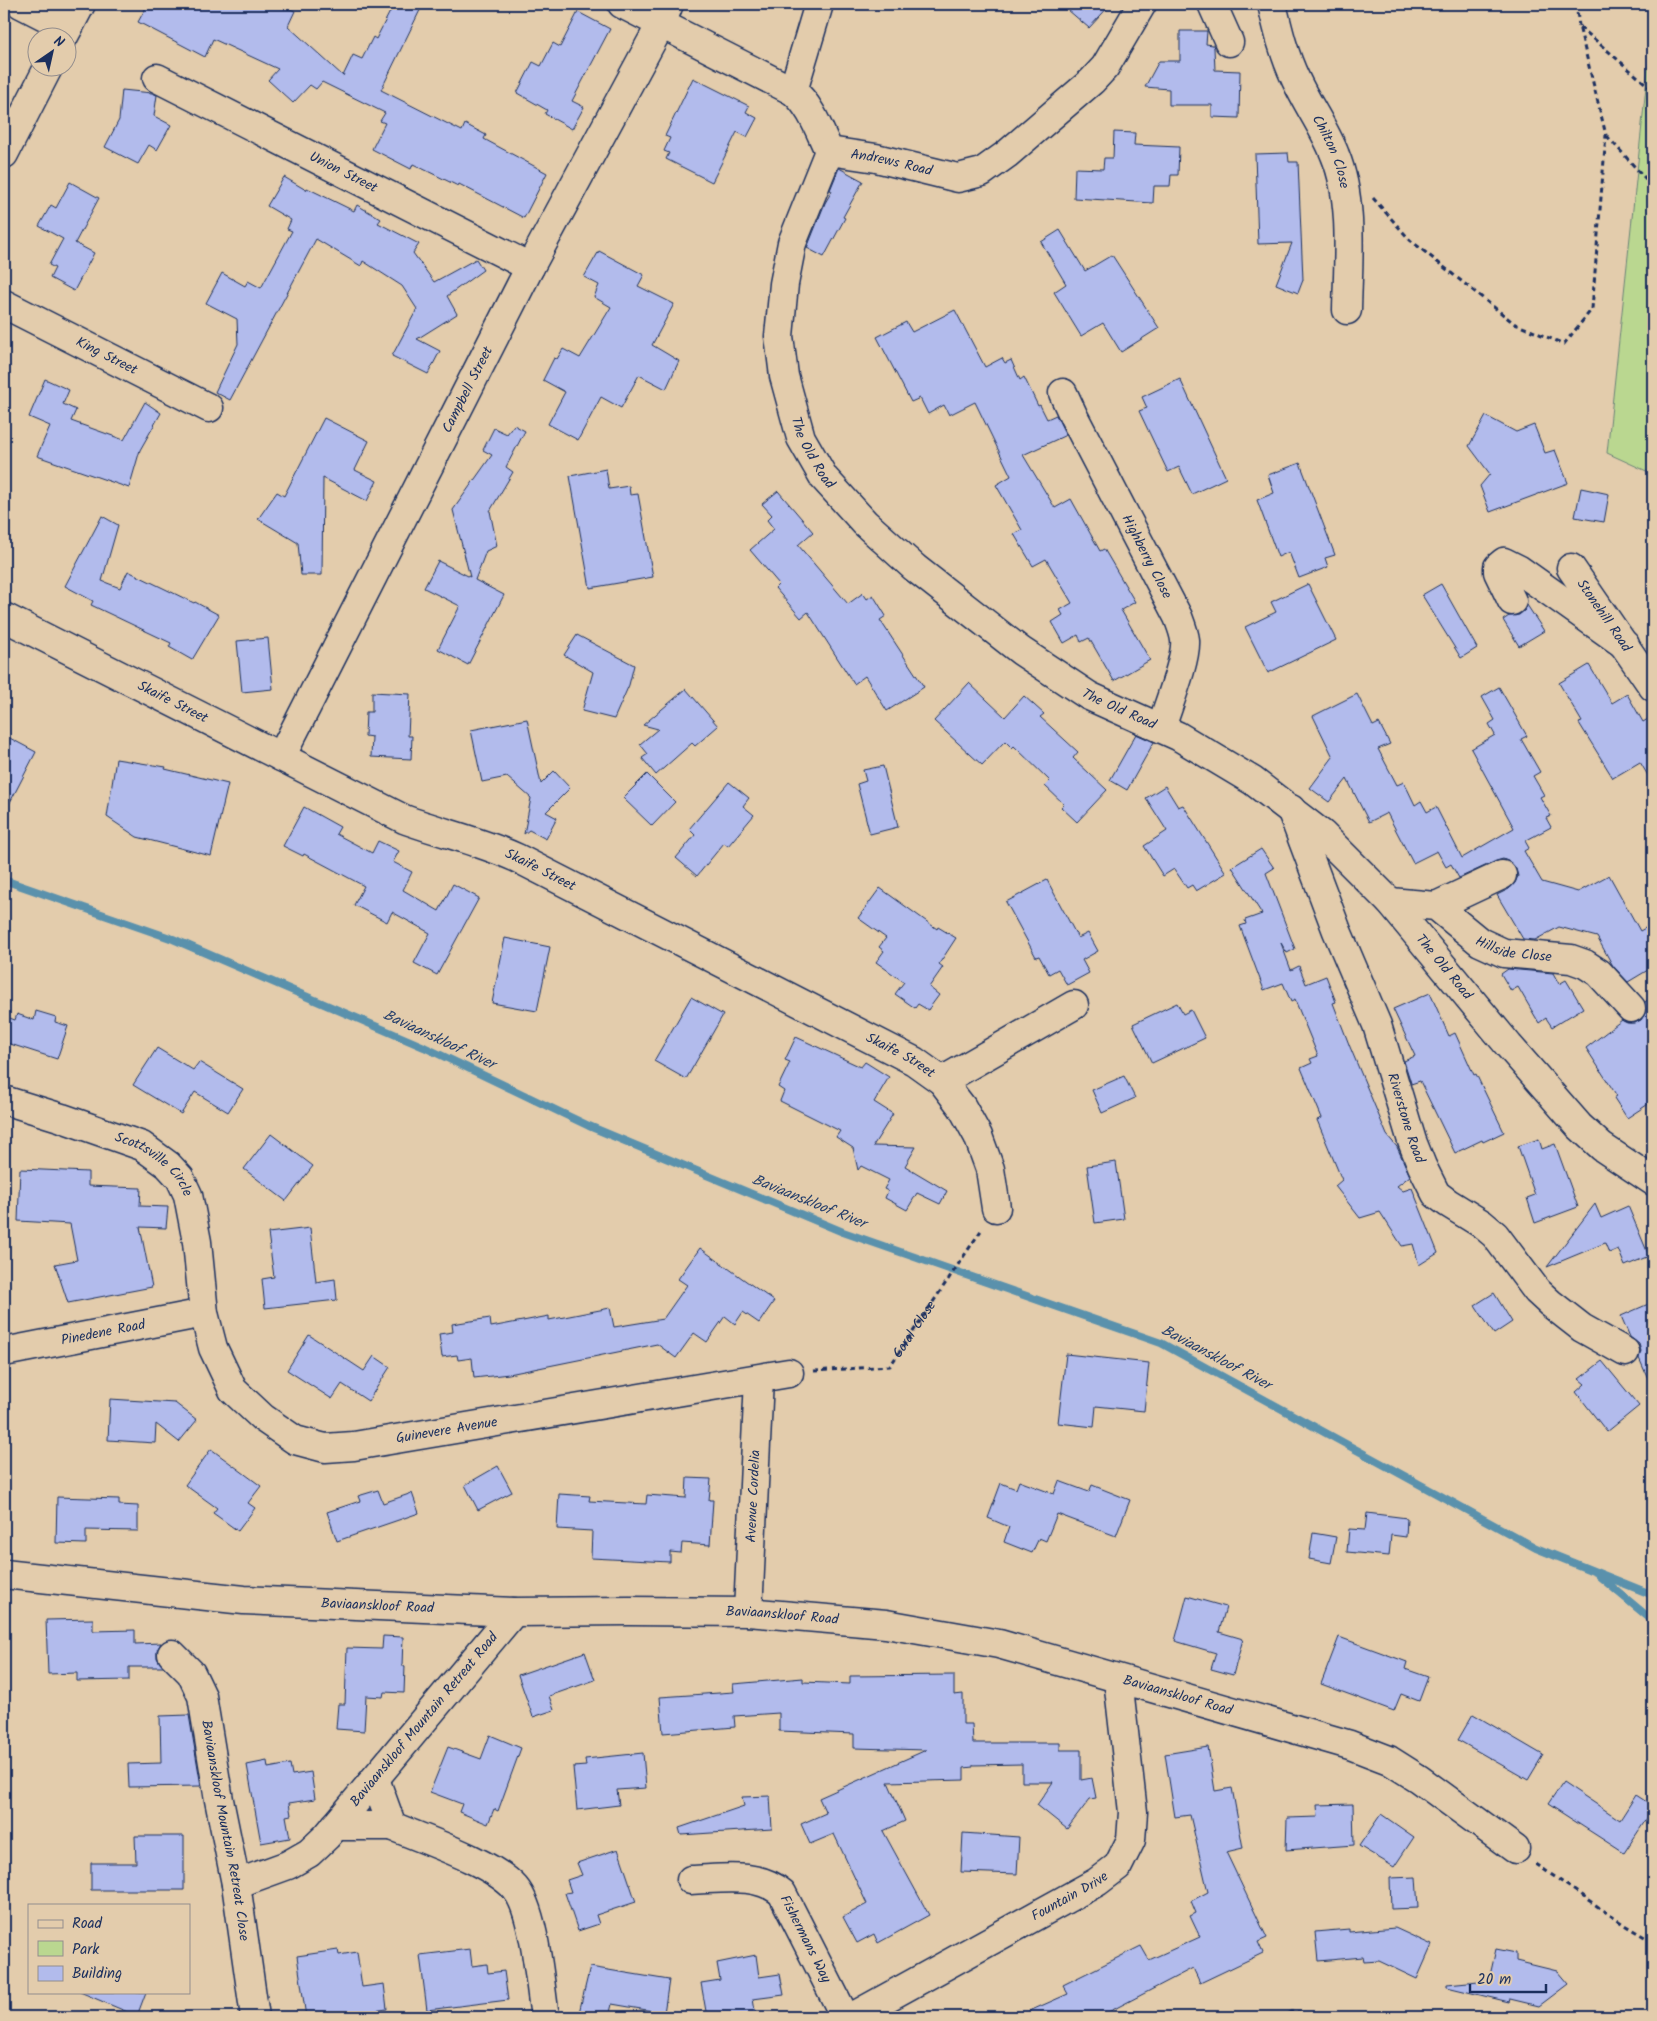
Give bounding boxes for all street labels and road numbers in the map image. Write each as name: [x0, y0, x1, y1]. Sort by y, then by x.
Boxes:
street label: Chilton Close: [1306, 111, 1355, 191]
street label: Andrews Road: [849, 143, 936, 183]
street label: Union Street: [305, 146, 382, 199]
street label: King Street: [72, 331, 142, 381]
street label: Campbell Street: [436, 342, 499, 437]
street label: The Old Road: [785, 414, 841, 495]
street label: Highberry Close: [1116, 511, 1178, 604]
street label: Stonehill Road: [1571, 575, 1637, 658]
street label: Skaife Street: [134, 675, 212, 730]
street label: The Old Road: [1077, 683, 1161, 736]
street label: Skaife Street: [502, 843, 580, 897]
street label: The Old Road: [1410, 929, 1478, 1006]
street label: Hillside Close: [1472, 930, 1553, 968]
street label: Skaife Street: [862, 1027, 940, 1084]
street label: Riverstone Road: [1381, 1070, 1431, 1167]
street label: Scottsville Circle: [112, 1126, 198, 1201]
street label: Coral Close: [887, 1296, 942, 1363]
street label: Pinedene Road: [59, 1313, 148, 1352]
street label: Guinevere Avenue: [394, 1411, 500, 1450]
street label: Avenue Cordelia: [740, 1449, 767, 1543]
street label: Baviaanskloof Road: [321, 1592, 435, 1619]
street label: Baviaanskloof Road: [726, 1601, 840, 1631]
street label: Baviaanskloof Mountain Retreat Road: [345, 1627, 504, 1812]
street label: Baviaanskloof Road: [1120, 1669, 1236, 1722]
street label: Baviaanskloof Mountain Retreat Close: [195, 1719, 255, 1943]
street label: Fountain Drive: [1027, 1866, 1114, 1927]
street label: Fishermans Way: [774, 1891, 837, 1987]

